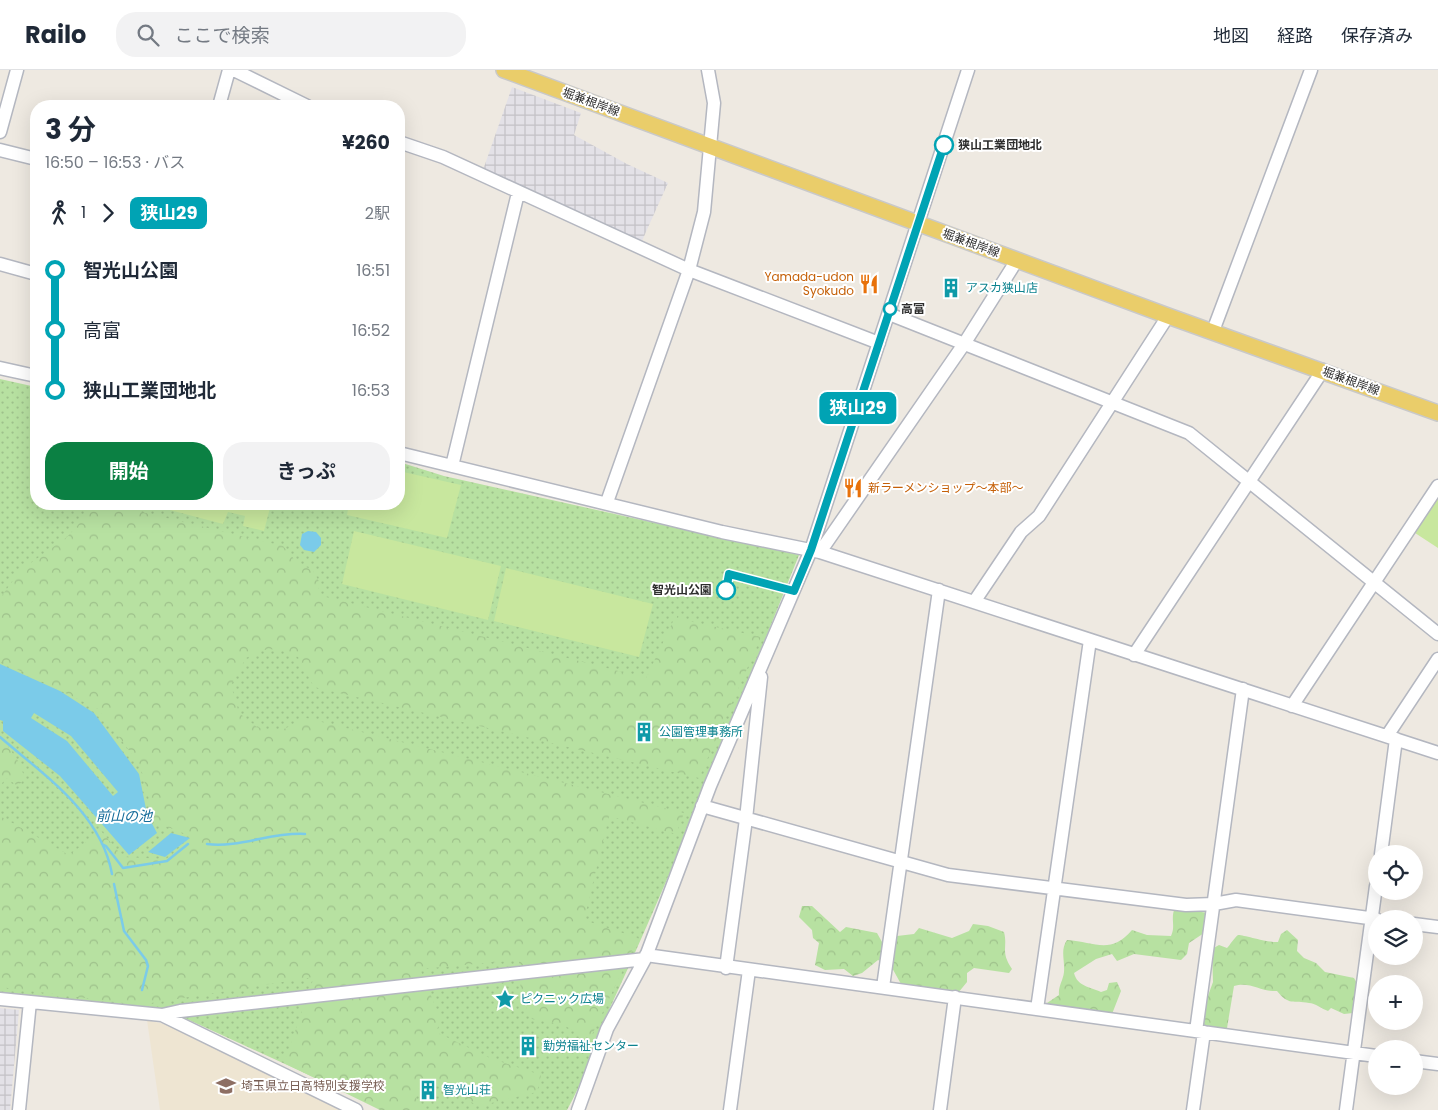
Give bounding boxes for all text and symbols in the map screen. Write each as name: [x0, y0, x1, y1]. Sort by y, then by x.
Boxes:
search box: [116, 12, 466, 57]
text: Railo: [25, 18, 86, 51]
icon: search: [134, 21, 162, 49]
text: ここで検索: [174, 22, 269, 49]
text: 地図: [1213, 23, 1249, 48]
text: 経路: [1277, 23, 1313, 48]
text: 保存済み: [1341, 23, 1413, 48]
street label: 堀兼根岸線: [560, 83, 622, 120]
text: 3 分: [45, 110, 96, 149]
text: ¥260: [342, 129, 390, 156]
marker: 狭山工業団地北: [934, 135, 954, 155]
place label: 狭山工業団地北: [958, 136, 1042, 153]
text: 16:50 – 16:53 · バス: [45, 151, 185, 174]
icon: walk: [45, 199, 73, 227]
icon: forward: [94, 199, 122, 227]
text: 狭山29: [140, 200, 197, 225]
text: 1: [81, 201, 86, 224]
text: 2駅: [365, 202, 390, 225]
street label: 堀兼根岸線: [940, 224, 1002, 261]
text: 智光山公園: [83, 257, 178, 284]
text: 16:51: [356, 259, 390, 282]
place label: Yamada-udon Syokudo: [764, 268, 854, 299]
restaurant icon: Yamada-udon Syokudo: [858, 273, 880, 295]
building icon: アスカ狭山店: [940, 277, 962, 299]
place label: アスカ狭山店: [966, 279, 1038, 296]
place label: 高富: [901, 300, 925, 317]
marker: 高富: [883, 302, 897, 316]
text: 高富: [83, 317, 121, 344]
text: 16:52: [352, 319, 390, 342]
street label: 堀兼根岸線: [1320, 362, 1382, 399]
text: 狭山工業団地北: [83, 377, 216, 404]
text: 16:53: [352, 379, 390, 402]
line badge: 狭山29: [823, 392, 893, 424]
text: 狭山29: [829, 395, 887, 420]
button: 開始: [45, 442, 213, 500]
button: きっぷ: [223, 442, 390, 500]
restaurant icon: 新ラーメンショップ～本部～: [842, 477, 864, 499]
place label: 新ラーメンショップ～本部～: [868, 479, 1024, 496]
marker: 智光山公園: [716, 580, 736, 600]
place label: 智光山公園: [652, 581, 712, 598]
building icon: 公園管理事務所: [633, 721, 655, 743]
place label: 公園管理事務所: [659, 723, 743, 740]
water label: 前山の池: [96, 806, 154, 826]
map controls: [1368, 845, 1423, 1095]
button: locate: [1368, 845, 1423, 900]
button: layers: [1368, 910, 1423, 965]
button: +: [1368, 975, 1423, 1030]
place icon: ピクニック広場: [494, 988, 516, 1010]
place label: ピクニック広場: [520, 990, 604, 1007]
building icon: 勤労福祉センター: [517, 1035, 539, 1057]
place label: 勤労福祉センター: [543, 1037, 639, 1054]
button: −: [1368, 1040, 1423, 1095]
school or university icon: 埼玉県立日高特別支援学校: [215, 1075, 237, 1097]
place label: 埼玉県立日高特別支援学校: [241, 1077, 385, 1094]
building icon: 智光山荘: [417, 1079, 439, 1101]
place label: 智光山荘: [443, 1081, 491, 1098]

